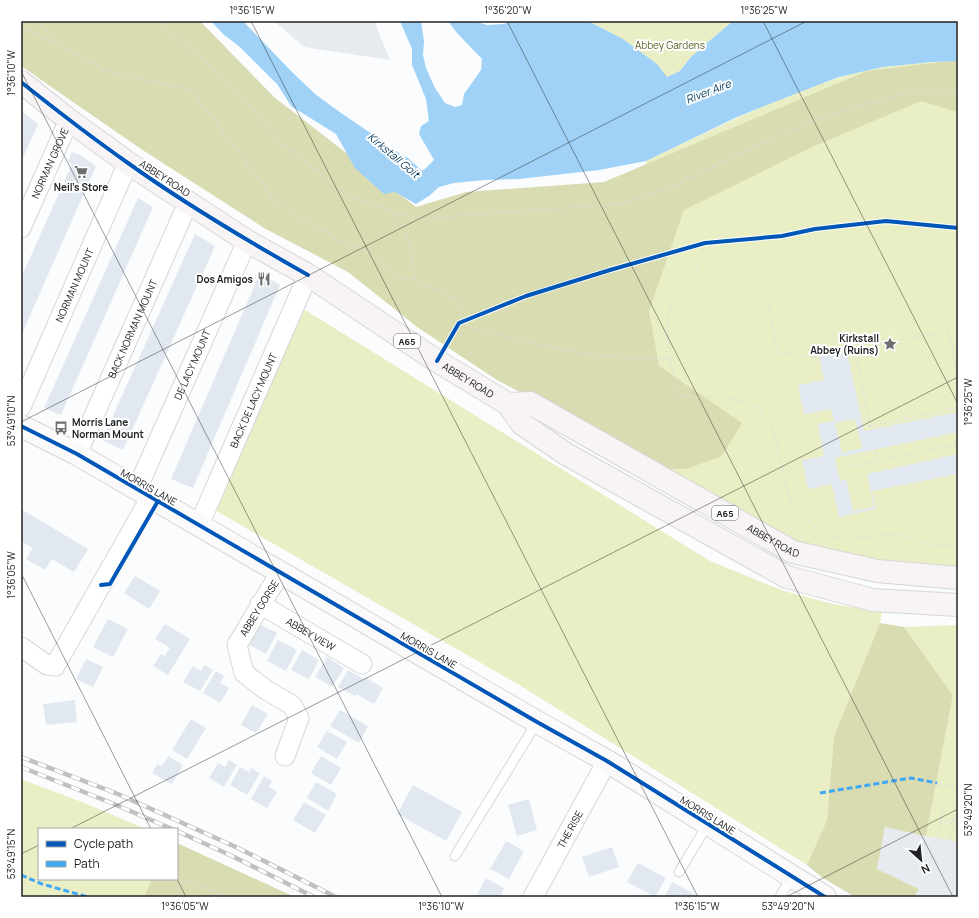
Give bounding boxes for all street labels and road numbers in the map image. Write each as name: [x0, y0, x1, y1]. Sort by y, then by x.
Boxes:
street label: NORMAN GROVE: [28, 125, 72, 201]
street label: ABBEY ROAD: [137, 156, 193, 200]
street label: NORMAN MOUNT: [52, 246, 97, 324]
street label: BACK NORMAN MOUNT: [104, 277, 160, 380]
street label: DE LACY MOUNT: [170, 327, 214, 402]
road number: A65: [394, 334, 420, 348]
street label: BACK DE LACY MOUNT: [226, 351, 280, 450]
street label: ABBEY ROAD: [440, 359, 497, 401]
street label: MORRIS LANE: [118, 465, 180, 509]
road number: A65: [712, 506, 738, 520]
street label: ABBEY ROAD: [745, 520, 801, 560]
street label: ABBEY GORSE: [236, 577, 282, 639]
street label: ABBEY VIEW: [284, 614, 339, 654]
street label: MORRIS LANE: [398, 628, 460, 672]
street label: MORRIS LANE: [678, 792, 739, 838]
street label: THE RISE: [554, 808, 586, 851]

